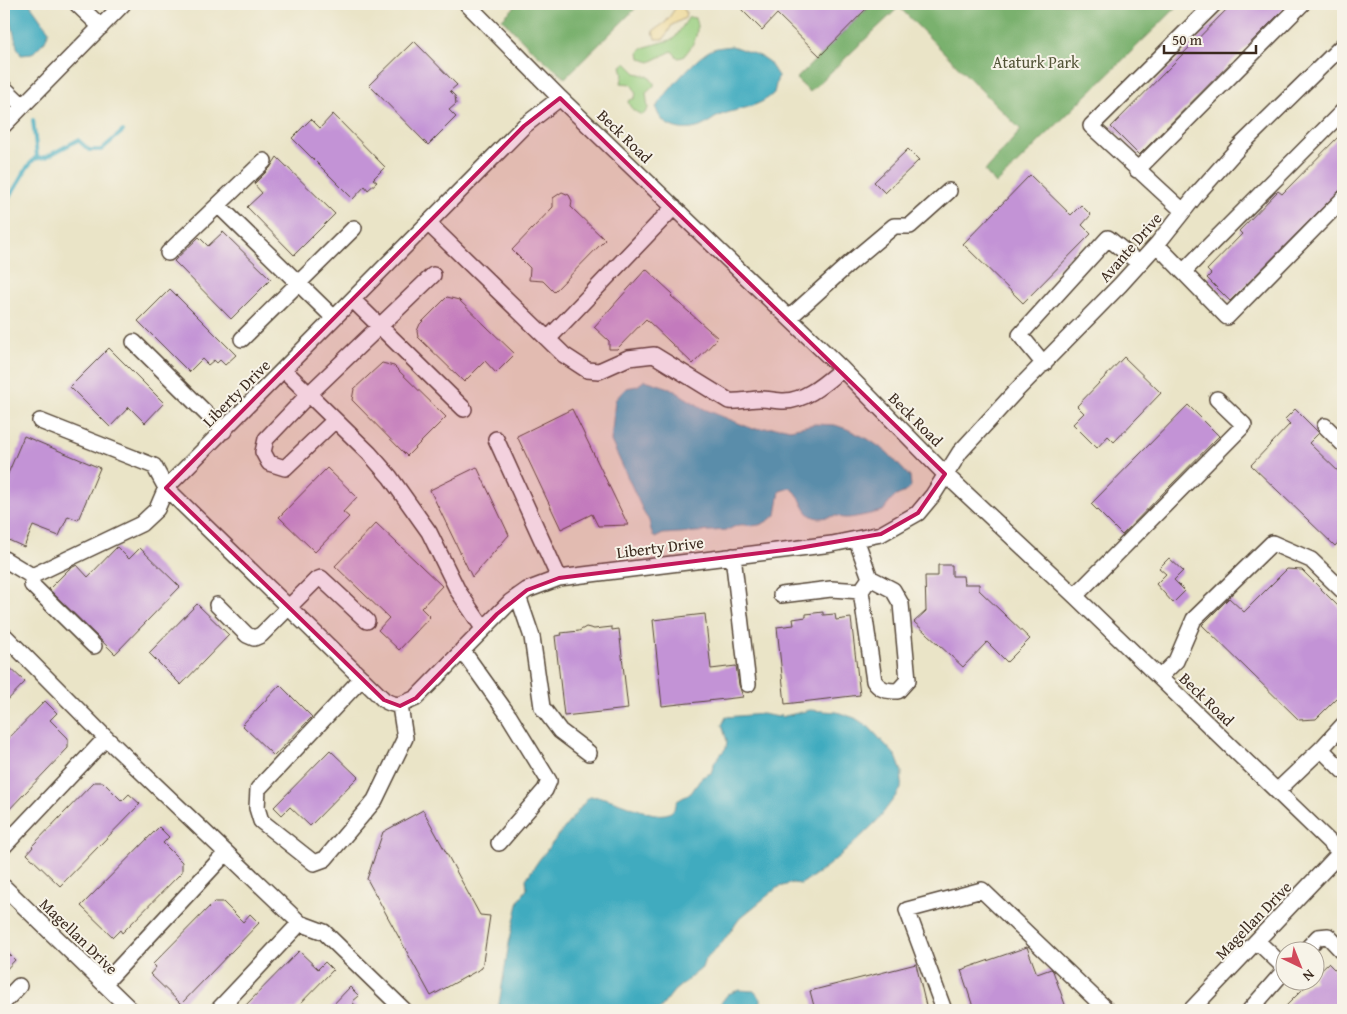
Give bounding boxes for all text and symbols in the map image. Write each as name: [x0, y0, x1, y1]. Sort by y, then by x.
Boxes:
scale bar: [1164, 22, 1257, 54]
text: 50 m: [1172, 29, 1203, 50]
park label: Ataturk Park: [993, 50, 1080, 74]
street label: Beck Road: [592, 104, 658, 169]
street label: Avante Drive: [1093, 207, 1167, 287]
street label: Liberty Drive: [197, 354, 275, 432]
street label: Beck Road: [883, 386, 949, 452]
street label: Liberty Drive: [615, 530, 705, 564]
street label: Beck Road: [1174, 667, 1240, 732]
street label: Magellan Drive: [1209, 875, 1297, 965]
street label: Magellan Drive: [34, 892, 124, 980]
north arrow: [1274, 942, 1324, 992]
text: N: [1298, 965, 1319, 986]

